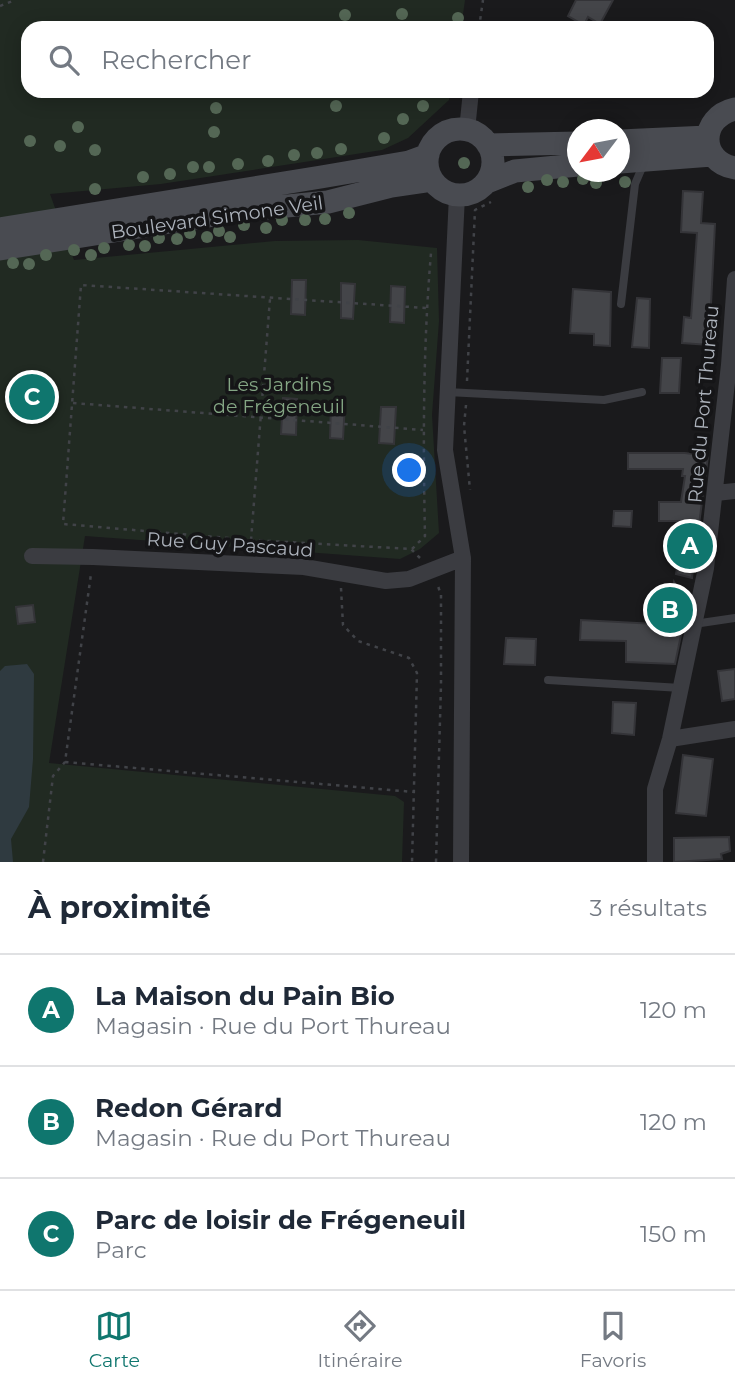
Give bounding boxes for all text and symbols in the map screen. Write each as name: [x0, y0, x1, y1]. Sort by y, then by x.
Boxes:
search box: [21, 21, 714, 98]
icon: search: [45, 41, 83, 79]
text: Rechercher: [101, 44, 251, 76]
north arrow: [567, 119, 630, 182]
street label: Boulevard Simone Veil: [110, 191, 325, 244]
street label: Rue du Port Thureau: [683, 304, 724, 504]
pin: C: [9, 371, 55, 423]
park label: Les Jardins de Frégeneuil: [213, 373, 345, 418]
your location: [392, 453, 426, 487]
pin: A: [667, 520, 713, 572]
street label: Rue Guy Pascaud: [146, 527, 314, 562]
pin: B: [647, 584, 693, 636]
text: À proximité: [28, 889, 211, 926]
text: 3 résultats: [590, 894, 707, 922]
text: La Maison du Pain Bio: [95, 980, 395, 1012]
text: A: [42, 996, 60, 1024]
text: 120 m: [640, 996, 707, 1024]
text: Magasin · Rue du Port Thureau: [95, 1012, 451, 1040]
text: Redon Gérard: [95, 1092, 283, 1124]
text: B: [42, 1108, 60, 1136]
text: 120 m: [640, 1108, 707, 1136]
text: Magasin · Rue du Port Thureau: [95, 1124, 451, 1152]
text: Parc de loisir de Frégeneuil: [95, 1204, 466, 1236]
text: C: [43, 1220, 59, 1248]
text: 150 m: [640, 1220, 707, 1248]
text: Parc: [95, 1236, 147, 1264]
tab: Carte: [89, 1307, 140, 1372]
tab: Itinéraire: [317, 1307, 402, 1372]
tab: Favoris: [580, 1307, 646, 1372]

